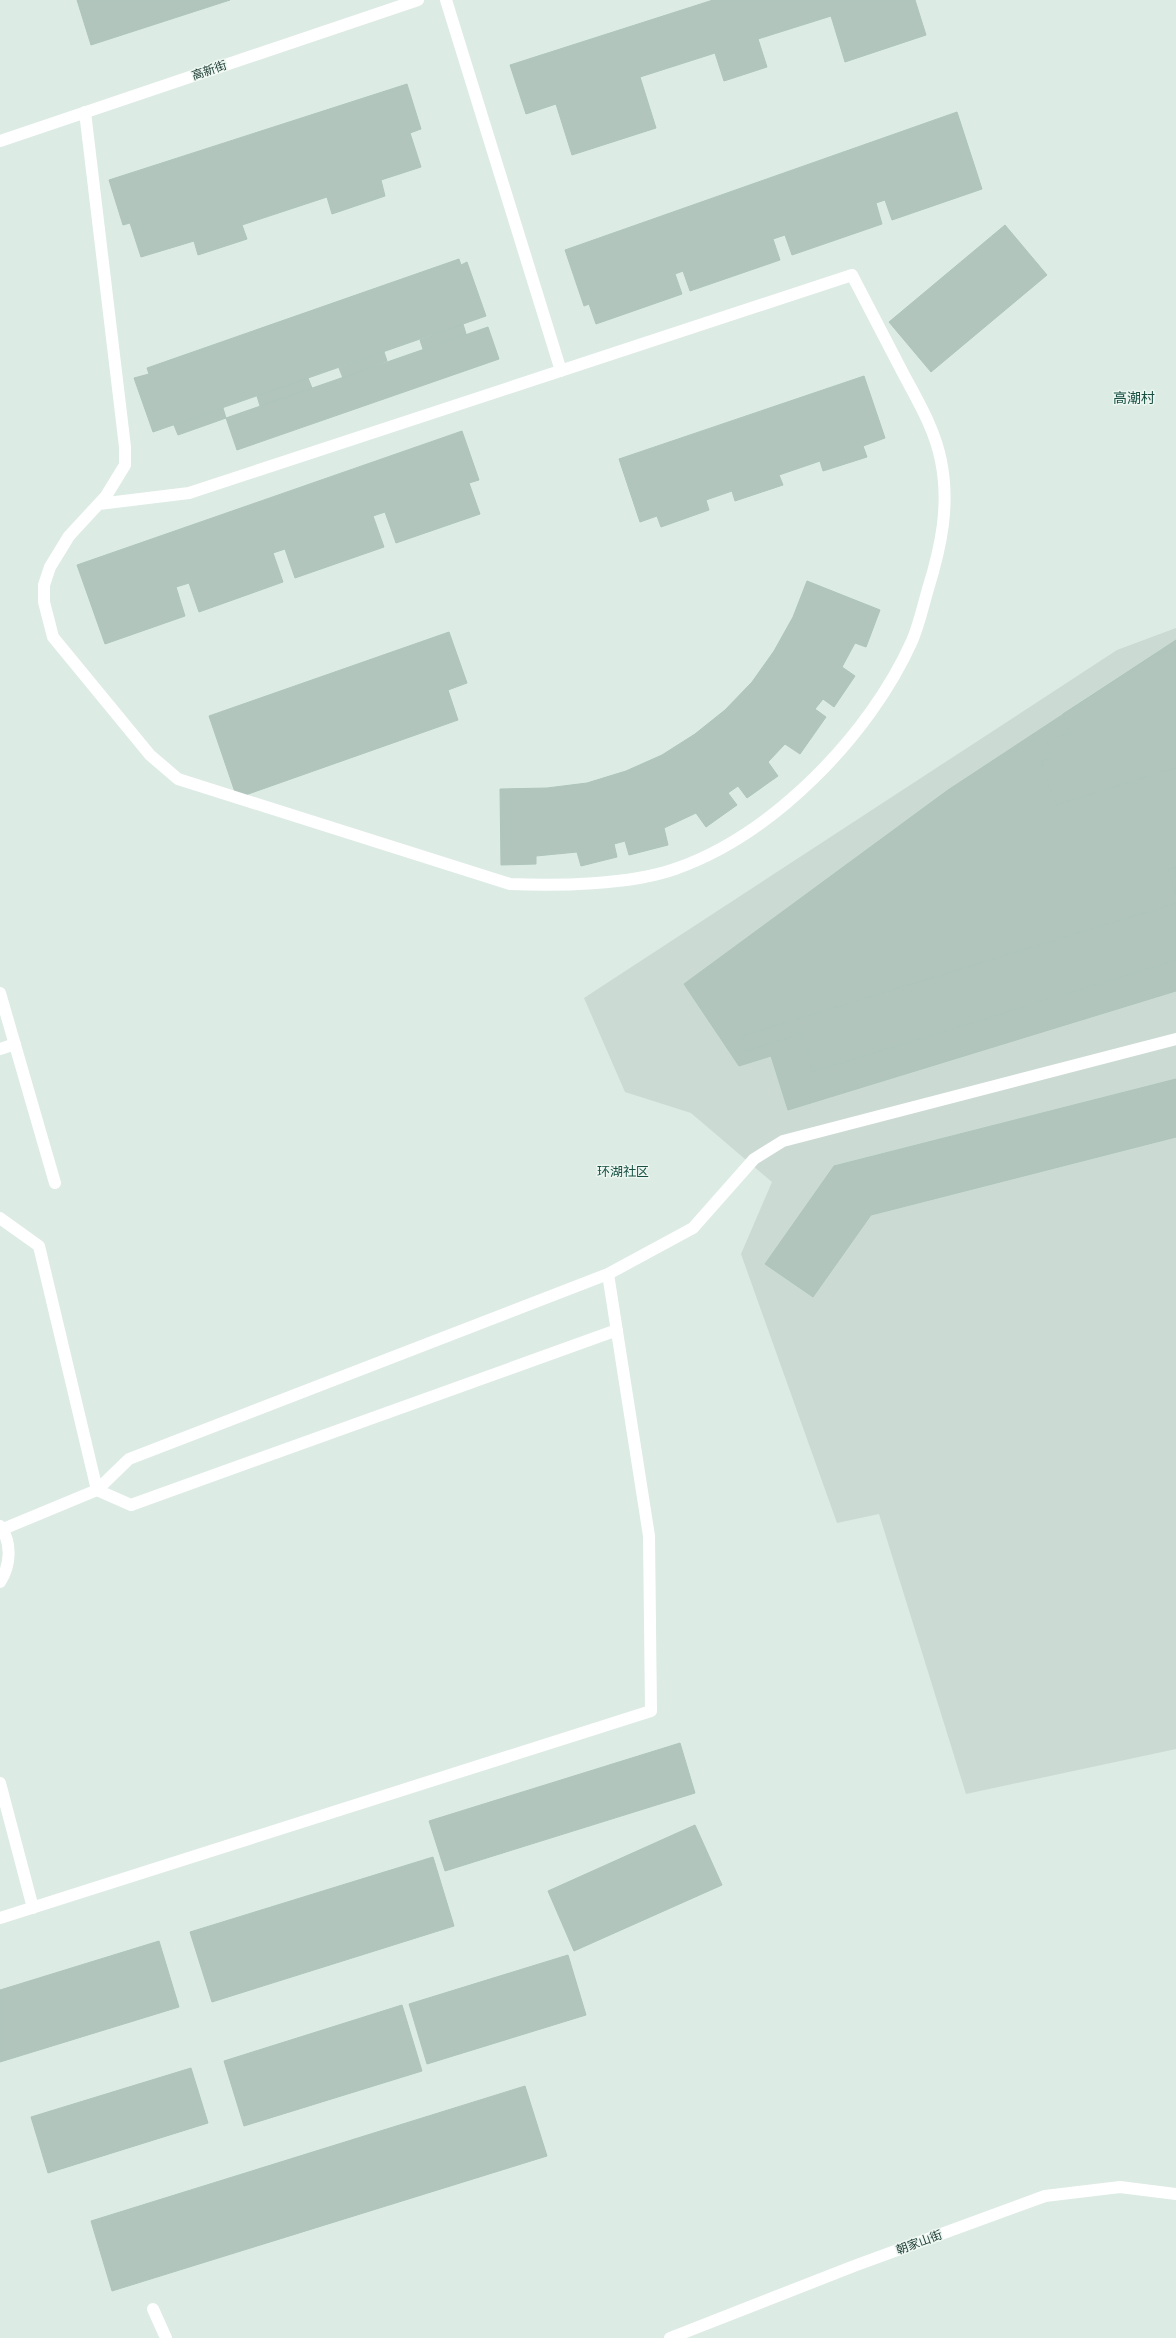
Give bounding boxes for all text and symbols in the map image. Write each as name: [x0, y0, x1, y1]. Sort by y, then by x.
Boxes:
street label: 高新街: [189, 56, 229, 84]
district label: 高潮村: [1113, 388, 1155, 407]
district label: 环湖社区: [597, 1162, 649, 1180]
street label: 朝家山街: [894, 2226, 944, 2258]

